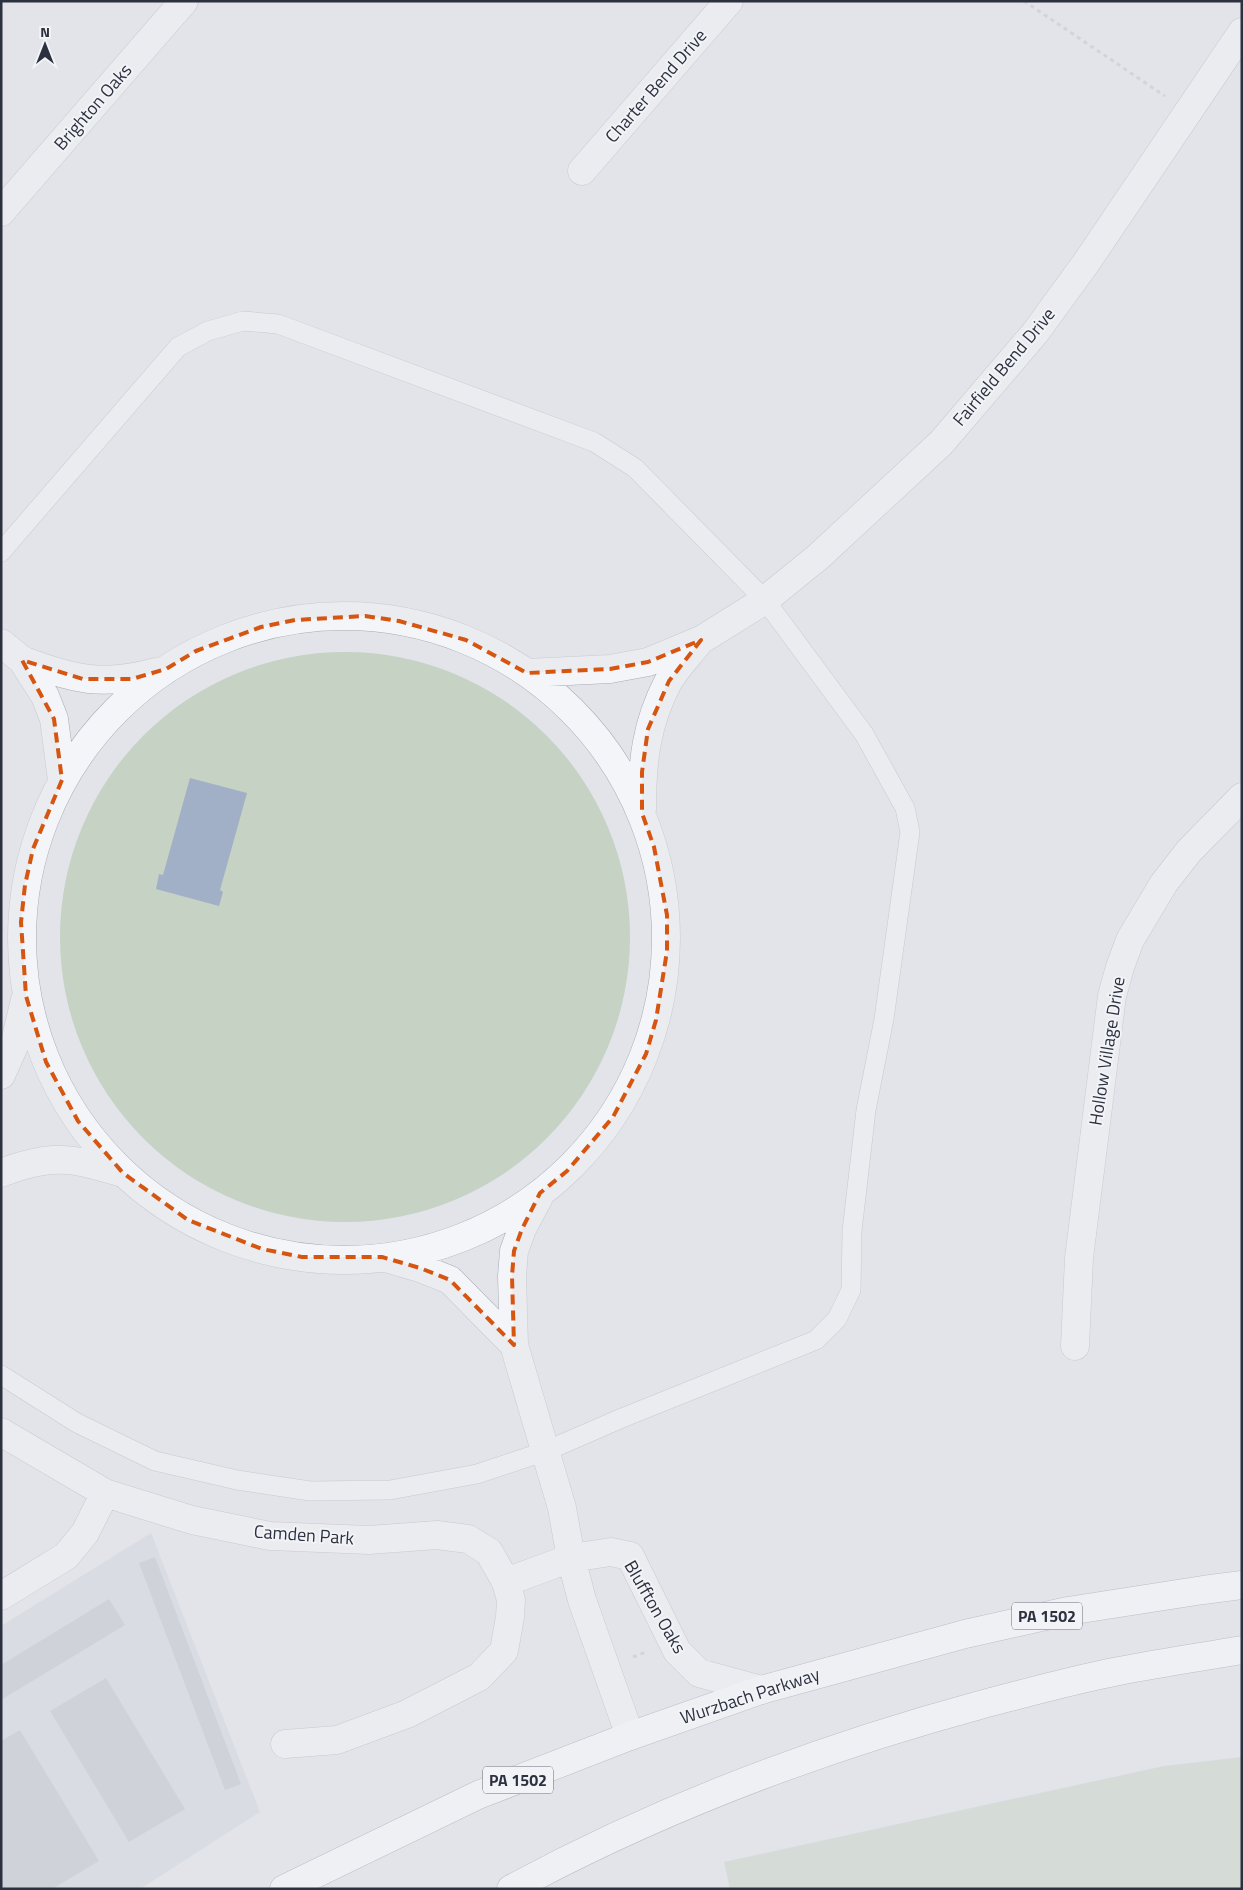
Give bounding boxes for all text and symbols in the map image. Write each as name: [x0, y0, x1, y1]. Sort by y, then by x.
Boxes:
north arrow: [20, 20, 70, 70]
text: N: [40, 21, 50, 42]
street label: Charter Bend Drive: [599, 23, 713, 148]
street label: Brighton Oaks: [47, 57, 138, 156]
street label: Fairfield Bend Drive: [946, 302, 1061, 432]
street label: Hollow Village Drive: [1081, 975, 1132, 1127]
street label: Camden Park: [253, 1518, 355, 1552]
street label: Bluffton Oaks: [618, 1555, 693, 1659]
road number: PA 1502: [1012, 1602, 1082, 1630]
street label: Wurzbach Parkway: [677, 1660, 823, 1731]
road number: PA 1502: [483, 1766, 553, 1794]

